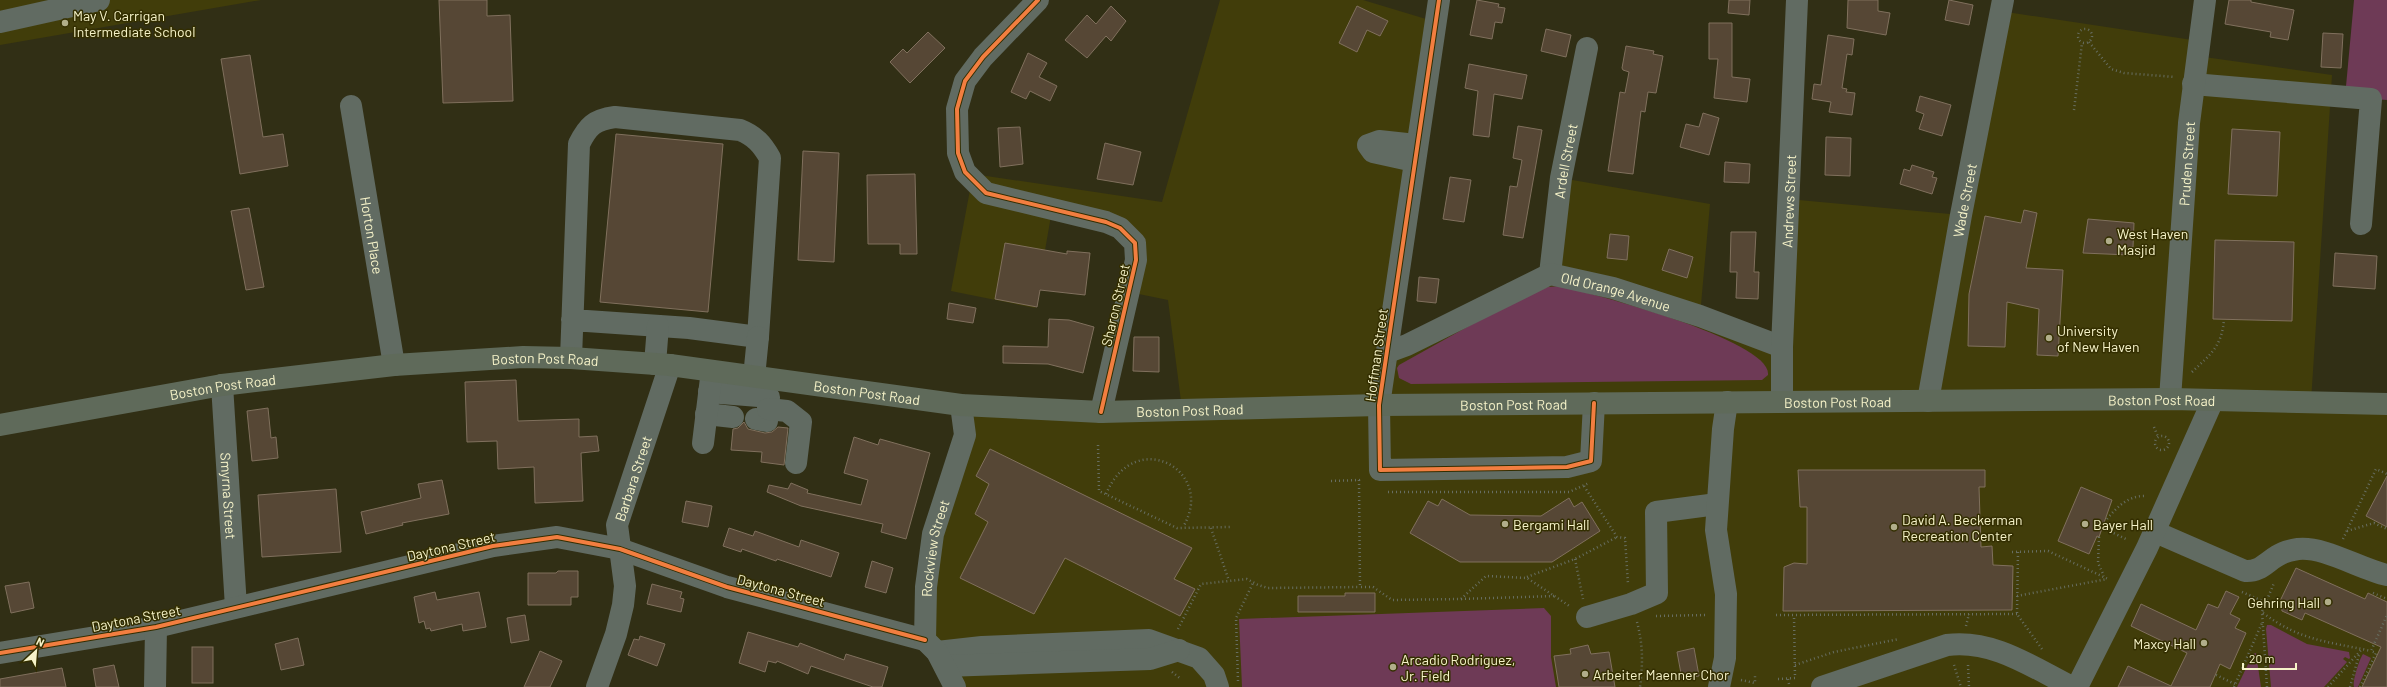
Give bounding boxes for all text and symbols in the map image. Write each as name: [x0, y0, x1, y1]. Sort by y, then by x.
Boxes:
place label: May V. Carrigan Intermediate School: [73, 7, 195, 40]
marker: May V. Carrigan Intermediate School: [60, 18, 70, 28]
street label: Pruden Street: [2175, 121, 2198, 206]
street label: Ardell Street: [1550, 122, 1580, 200]
street label: Andrews Street: [1778, 154, 1799, 248]
street label: Wade Street: [1949, 162, 1979, 239]
street label: Horton Place: [358, 195, 387, 275]
place label: West Haven Masjid: [2117, 225, 2188, 258]
marker: West Haven Masjid: [2104, 236, 2114, 246]
street label: Sharon Street: [1097, 262, 1133, 348]
street label: Old Orange Avenue: [1559, 268, 1673, 315]
street label: Hoffman Street: [1361, 307, 1391, 403]
place label: University of New Haven: [2057, 322, 2140, 355]
marker: University of New Haven: [2044, 333, 2054, 343]
street label: Boston Post Road: [491, 348, 599, 368]
street label: Boston Post Road: [168, 370, 277, 403]
street label: Boston Post Road: [813, 376, 921, 408]
street label: Boston Post Road: [2108, 390, 2216, 409]
street label: Boston Post Road: [1784, 393, 1891, 410]
street label: Boston Post Road: [1460, 395, 1568, 413]
street label: Boston Post Road: [1136, 400, 1244, 420]
street label: Barbara Street: [610, 433, 655, 523]
street label: Smyrna Street: [218, 452, 240, 540]
street label: Rockview Street: [917, 497, 952, 597]
place label: David A. Beckerman Recreation Center: [1902, 511, 2023, 544]
place label: Bergami Hall: [1513, 516, 1590, 533]
place label: Bayer Hall: [2093, 516, 2153, 533]
marker: Bergami Hall: [1500, 519, 1510, 529]
marker: Bayer Hall: [2080, 519, 2090, 529]
marker: David A. Beckerman Recreation Center: [1889, 522, 1899, 532]
street label: Daytona Street: [405, 528, 497, 564]
street label: Daytona Street: [735, 570, 827, 610]
place label: Gehring Hall: [2247, 594, 2320, 611]
marker: Gehring Hall: [2323, 597, 2333, 607]
street label: Daytona Street: [90, 601, 182, 635]
north arrow: [16, 631, 56, 671]
text: N: [34, 634, 47, 649]
place label: Maxcy Hall: [2133, 635, 2196, 652]
marker: Maxcy Hall: [2199, 638, 2209, 648]
scale bar: [2243, 645, 2296, 671]
place label: Arcadio Rodriguez, Jr. Field: [1401, 651, 1515, 684]
text: 20 m: [2249, 651, 2275, 665]
marker: Arcadio Rodriguez, Jr. Field: [1388, 662, 1398, 672]
place label: Arbeiter Maenner Chor: [1593, 666, 1729, 683]
marker: Arbeiter Maenner Chor: [1580, 669, 1590, 679]

